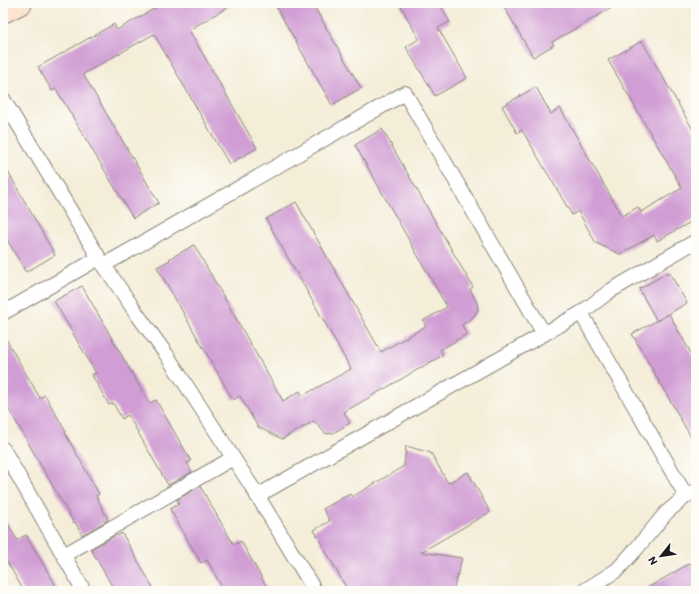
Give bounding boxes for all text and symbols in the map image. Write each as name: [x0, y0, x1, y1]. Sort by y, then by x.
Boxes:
north arrow: [641, 536, 681, 576]
text: N: [645, 554, 660, 567]

